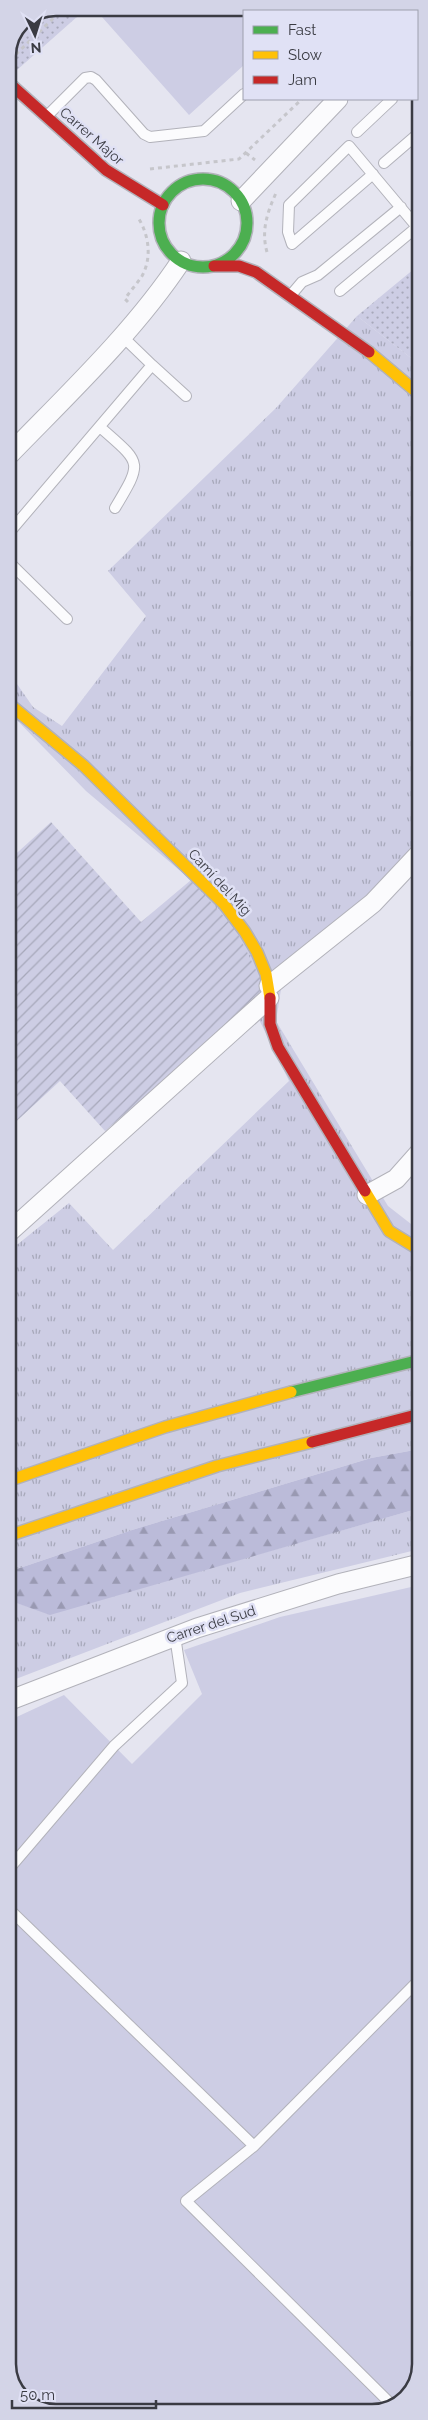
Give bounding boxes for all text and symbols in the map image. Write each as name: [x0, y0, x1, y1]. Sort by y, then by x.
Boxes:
north arrow: [10, 10, 60, 60]
legend: [243, 10, 418, 100]
text: Fast: [288, 21, 316, 39]
text: N: [30, 40, 42, 56]
text: Slow: [288, 46, 322, 64]
text: Jam: [288, 71, 317, 89]
street label: Carrer Major: [57, 104, 127, 168]
street label: Camí del Mig: [185, 846, 255, 918]
street label: Carrer del Sud: [164, 1602, 258, 1646]
scale bar: [12, 2378, 156, 2410]
text: 50 m: [20, 2386, 55, 2404]

